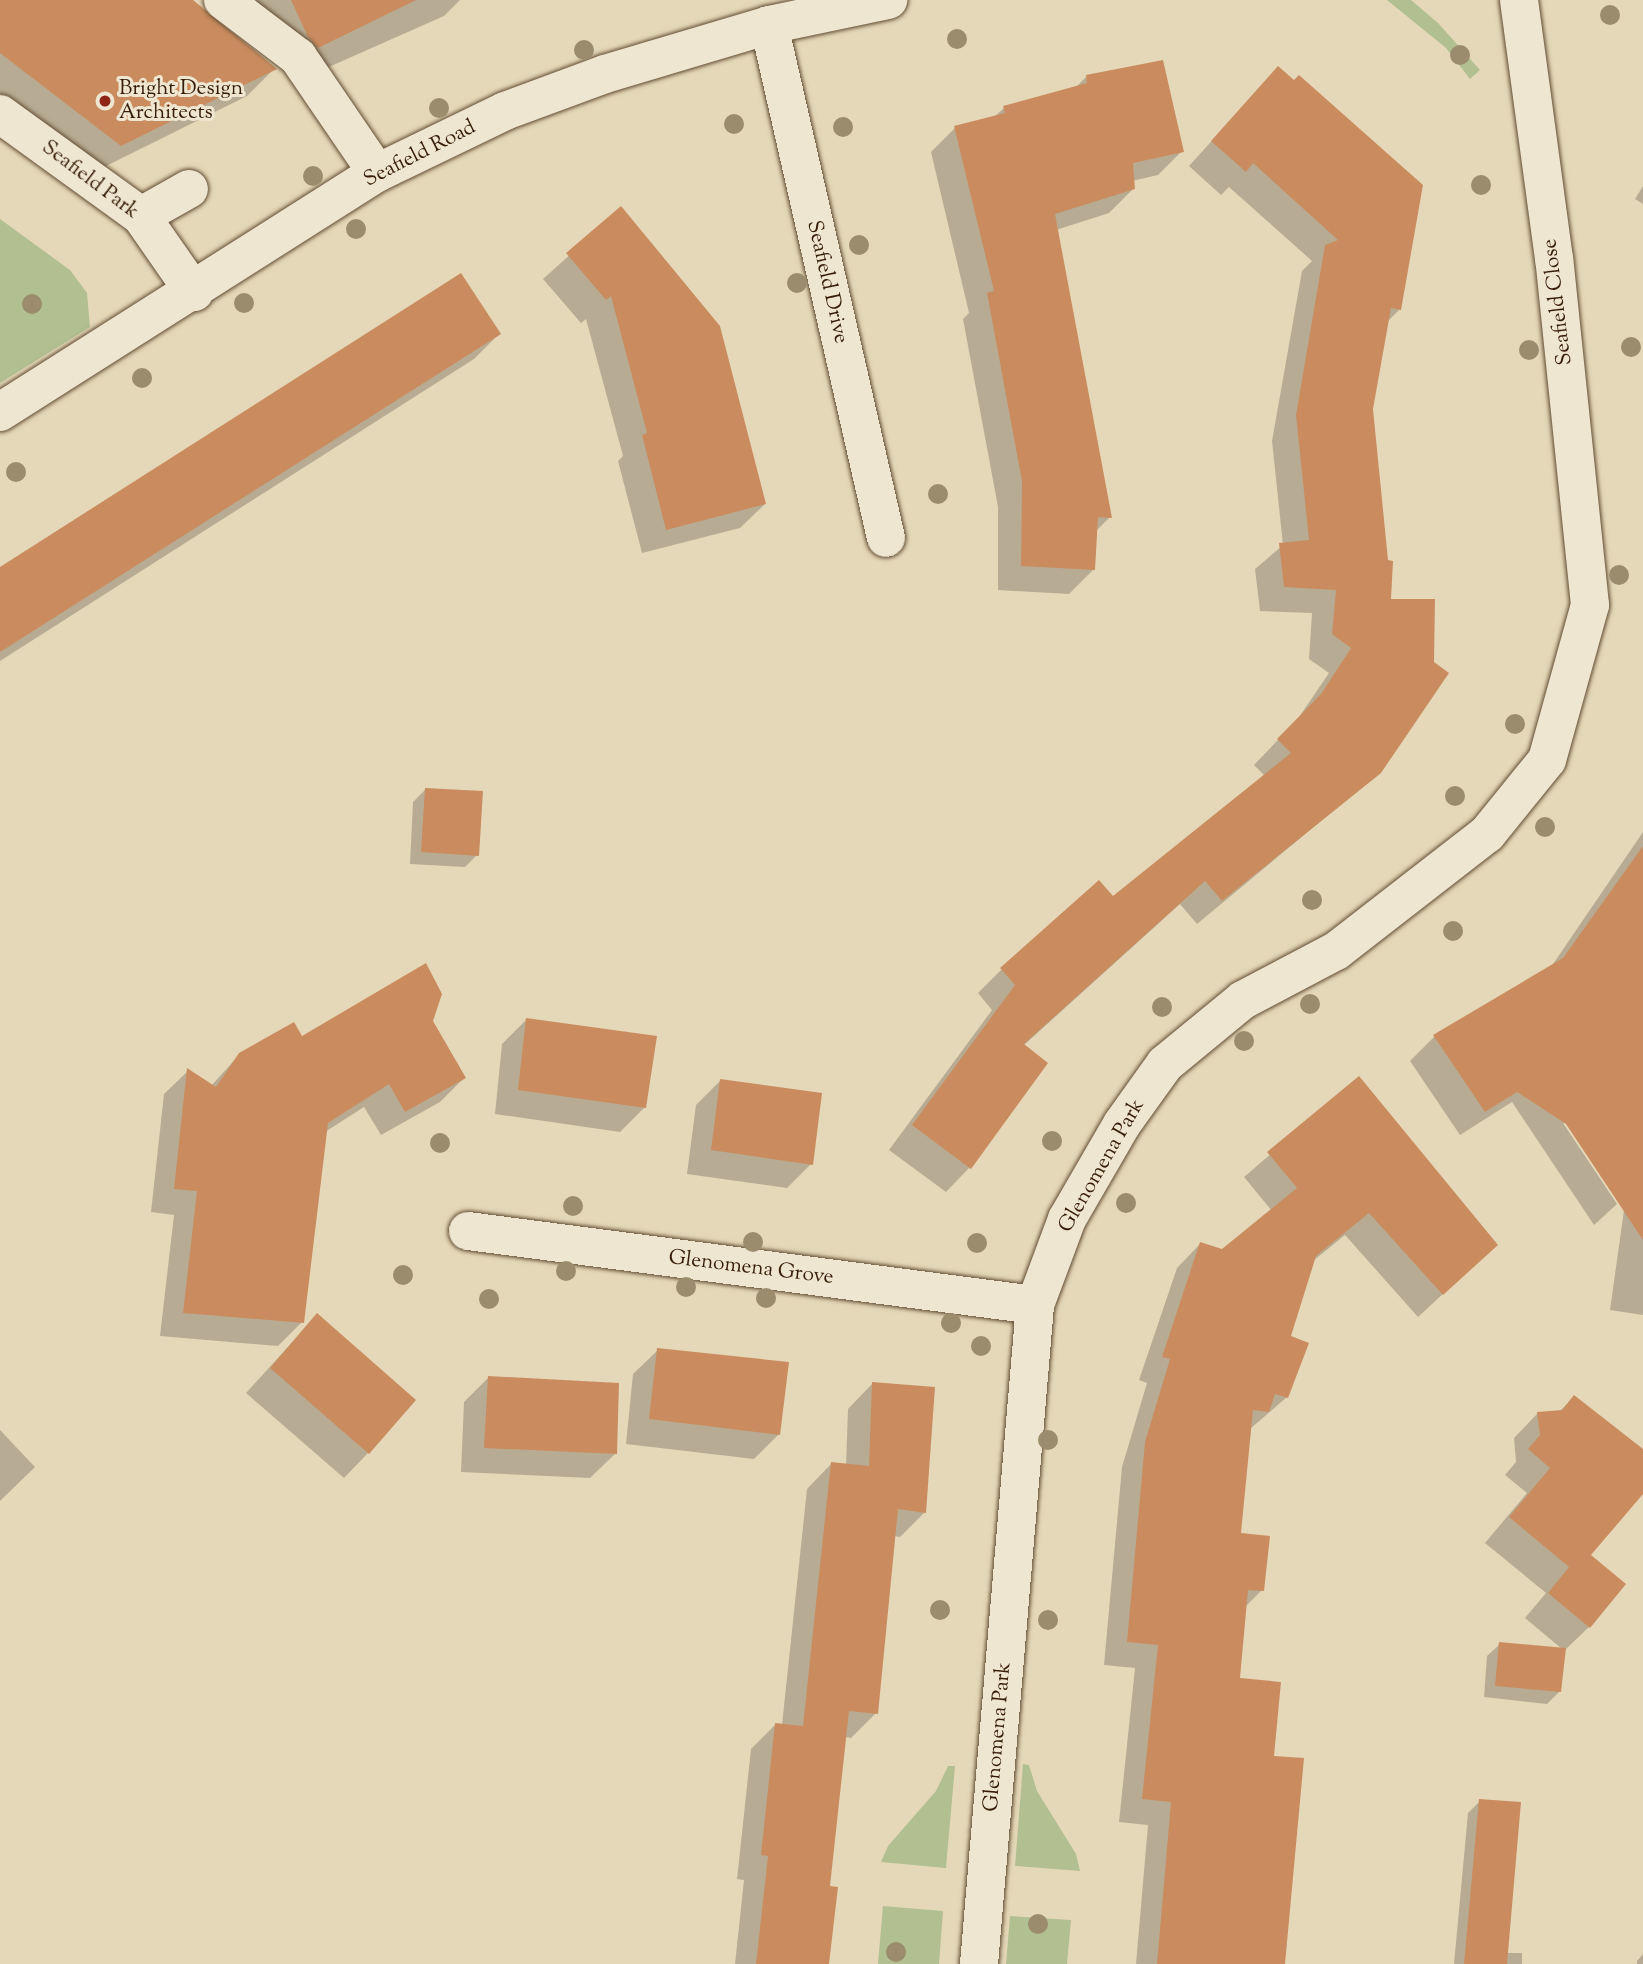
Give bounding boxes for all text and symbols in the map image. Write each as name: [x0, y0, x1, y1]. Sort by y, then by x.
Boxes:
place label: Bright Design Architects: [119, 76, 243, 126]
marker: Bright Design Architects: [97, 93, 113, 109]
street label: Seafield Road: [360, 115, 480, 193]
street label: Seafield Park: [36, 135, 144, 225]
street label: Seafield Drive: [801, 218, 853, 346]
street label: Seafield Close: [1538, 237, 1578, 367]
street label: Glenomena Park: [1054, 1095, 1150, 1237]
street label: Glenomena Grove: [667, 1245, 835, 1291]
street label: Glenomena Park: [979, 1661, 1017, 1813]

